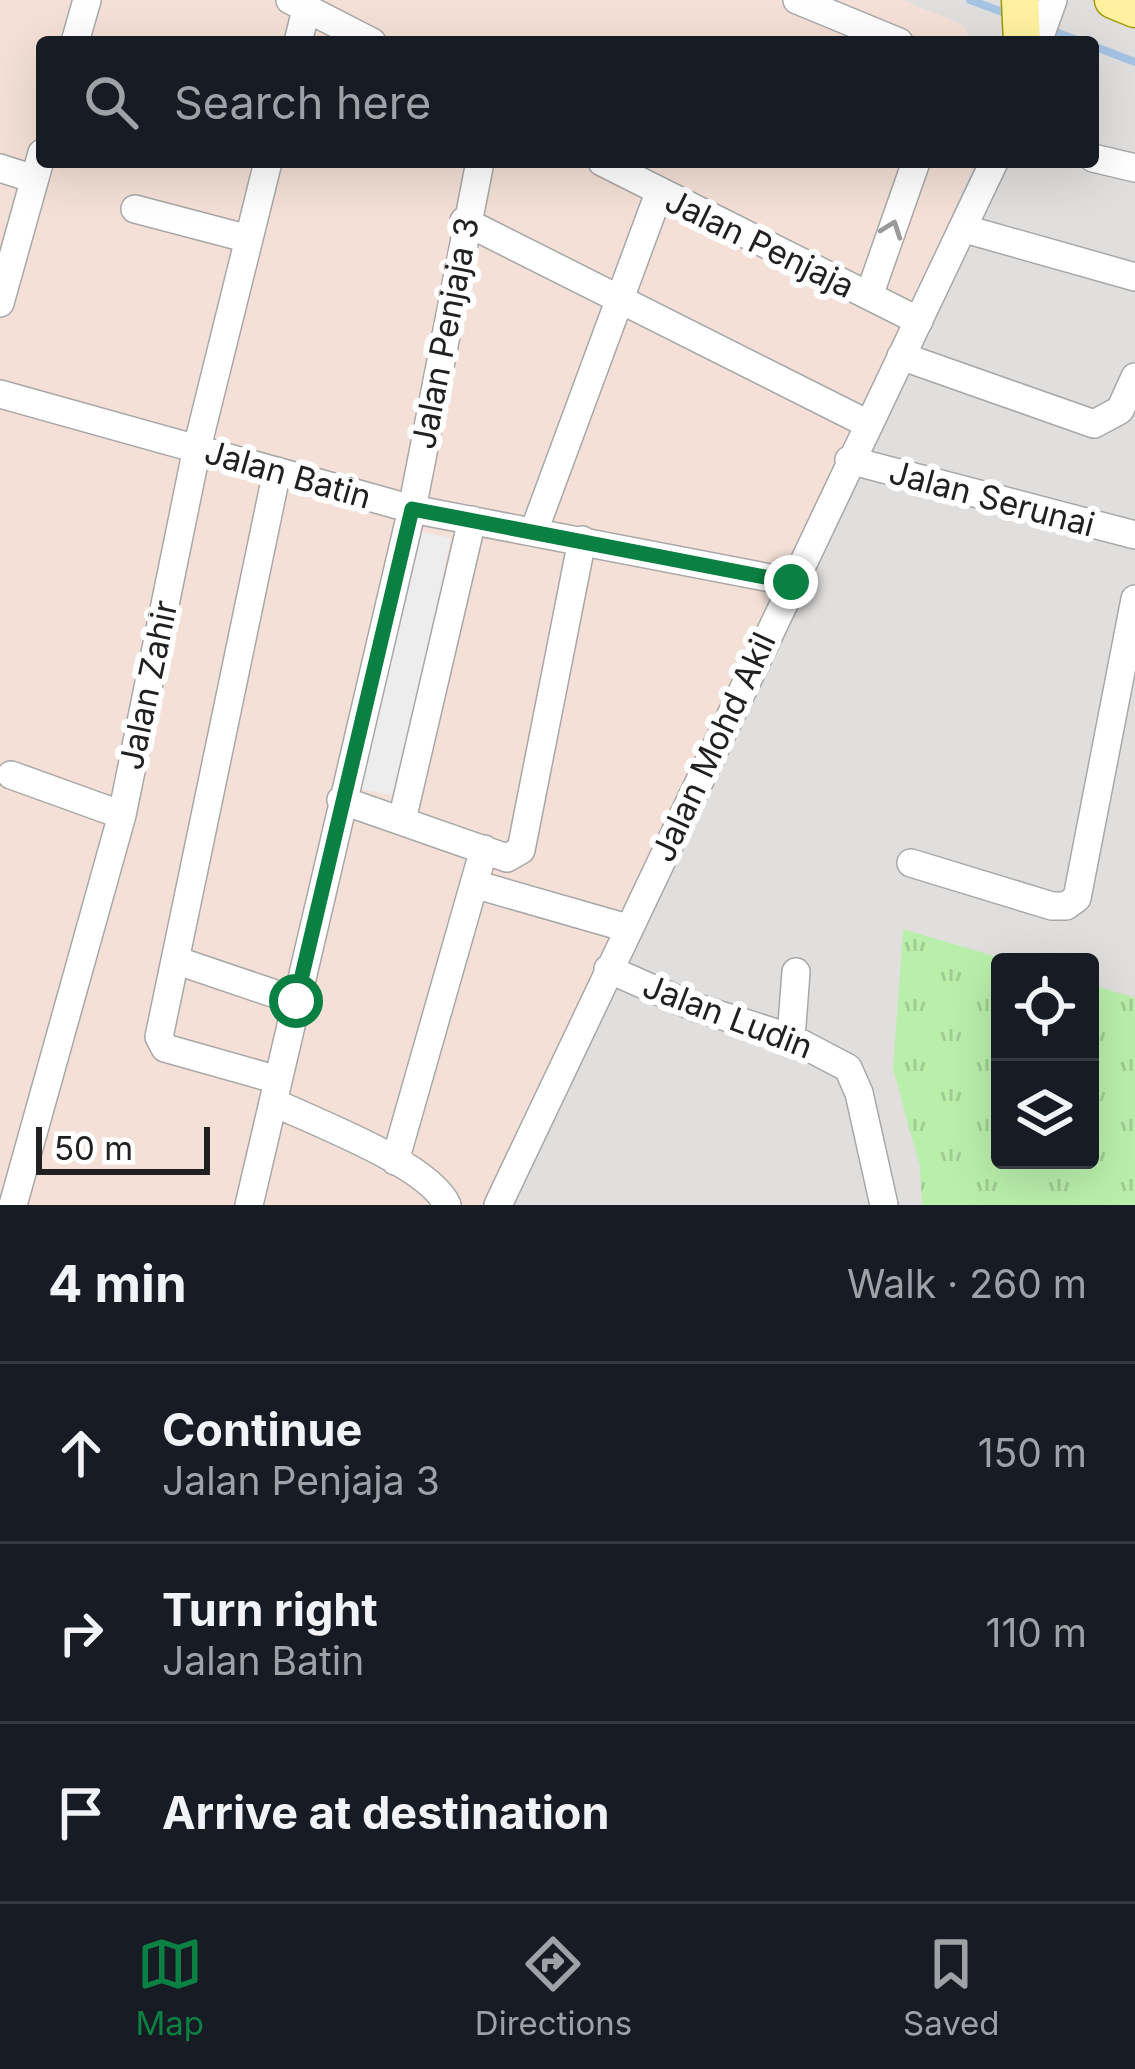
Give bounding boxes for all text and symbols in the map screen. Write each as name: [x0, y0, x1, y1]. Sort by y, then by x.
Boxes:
search box: [36, 36, 1099, 168]
icon: search: [78, 69, 144, 135]
text: Search here: [174, 75, 431, 130]
street label: Jalan Penjaja: [659, 180, 861, 306]
street label: Jalan Penjaja 3: [403, 214, 487, 452]
one-way arrow: [878, 220, 902, 241]
street label: Jalan Batin: [200, 431, 376, 517]
street label: Jalan Serunai: [885, 451, 1099, 545]
route end: [764, 555, 818, 609]
street label: Jalan Zahir: [111, 597, 185, 773]
street label: Jalan Mohd Akil: [642, 626, 784, 868]
map controls: [991, 953, 1099, 1169]
button: locate: [991, 953, 1099, 1061]
street label: Jalan Ludin: [637, 965, 819, 1067]
route start: [269, 974, 323, 1028]
button: layers: [991, 1061, 1099, 1169]
scale bar: [36, 1121, 210, 1174]
text: 50 m: [54, 1128, 133, 1168]
text: 4 min: [48, 1253, 187, 1314]
text: Walk · 260 m: [847, 1260, 1087, 1307]
text: Continue: [162, 1402, 362, 1457]
icon: ahead: [48, 1420, 114, 1486]
text: 150 m: [978, 1429, 1087, 1476]
text: Jalan Penjaja 3: [162, 1457, 440, 1504]
text: Turn right: [162, 1582, 378, 1637]
icon: right: [48, 1600, 114, 1666]
text: 110 m: [986, 1609, 1087, 1656]
text: Jalan Batin: [162, 1637, 364, 1684]
icon: arrive: [48, 1780, 114, 1846]
text: Arrive at destination: [162, 1785, 609, 1840]
tab: Map: [135, 1931, 204, 2043]
tab: Directions: [475, 1931, 632, 2043]
tab: Saved: [903, 1931, 1000, 2043]

